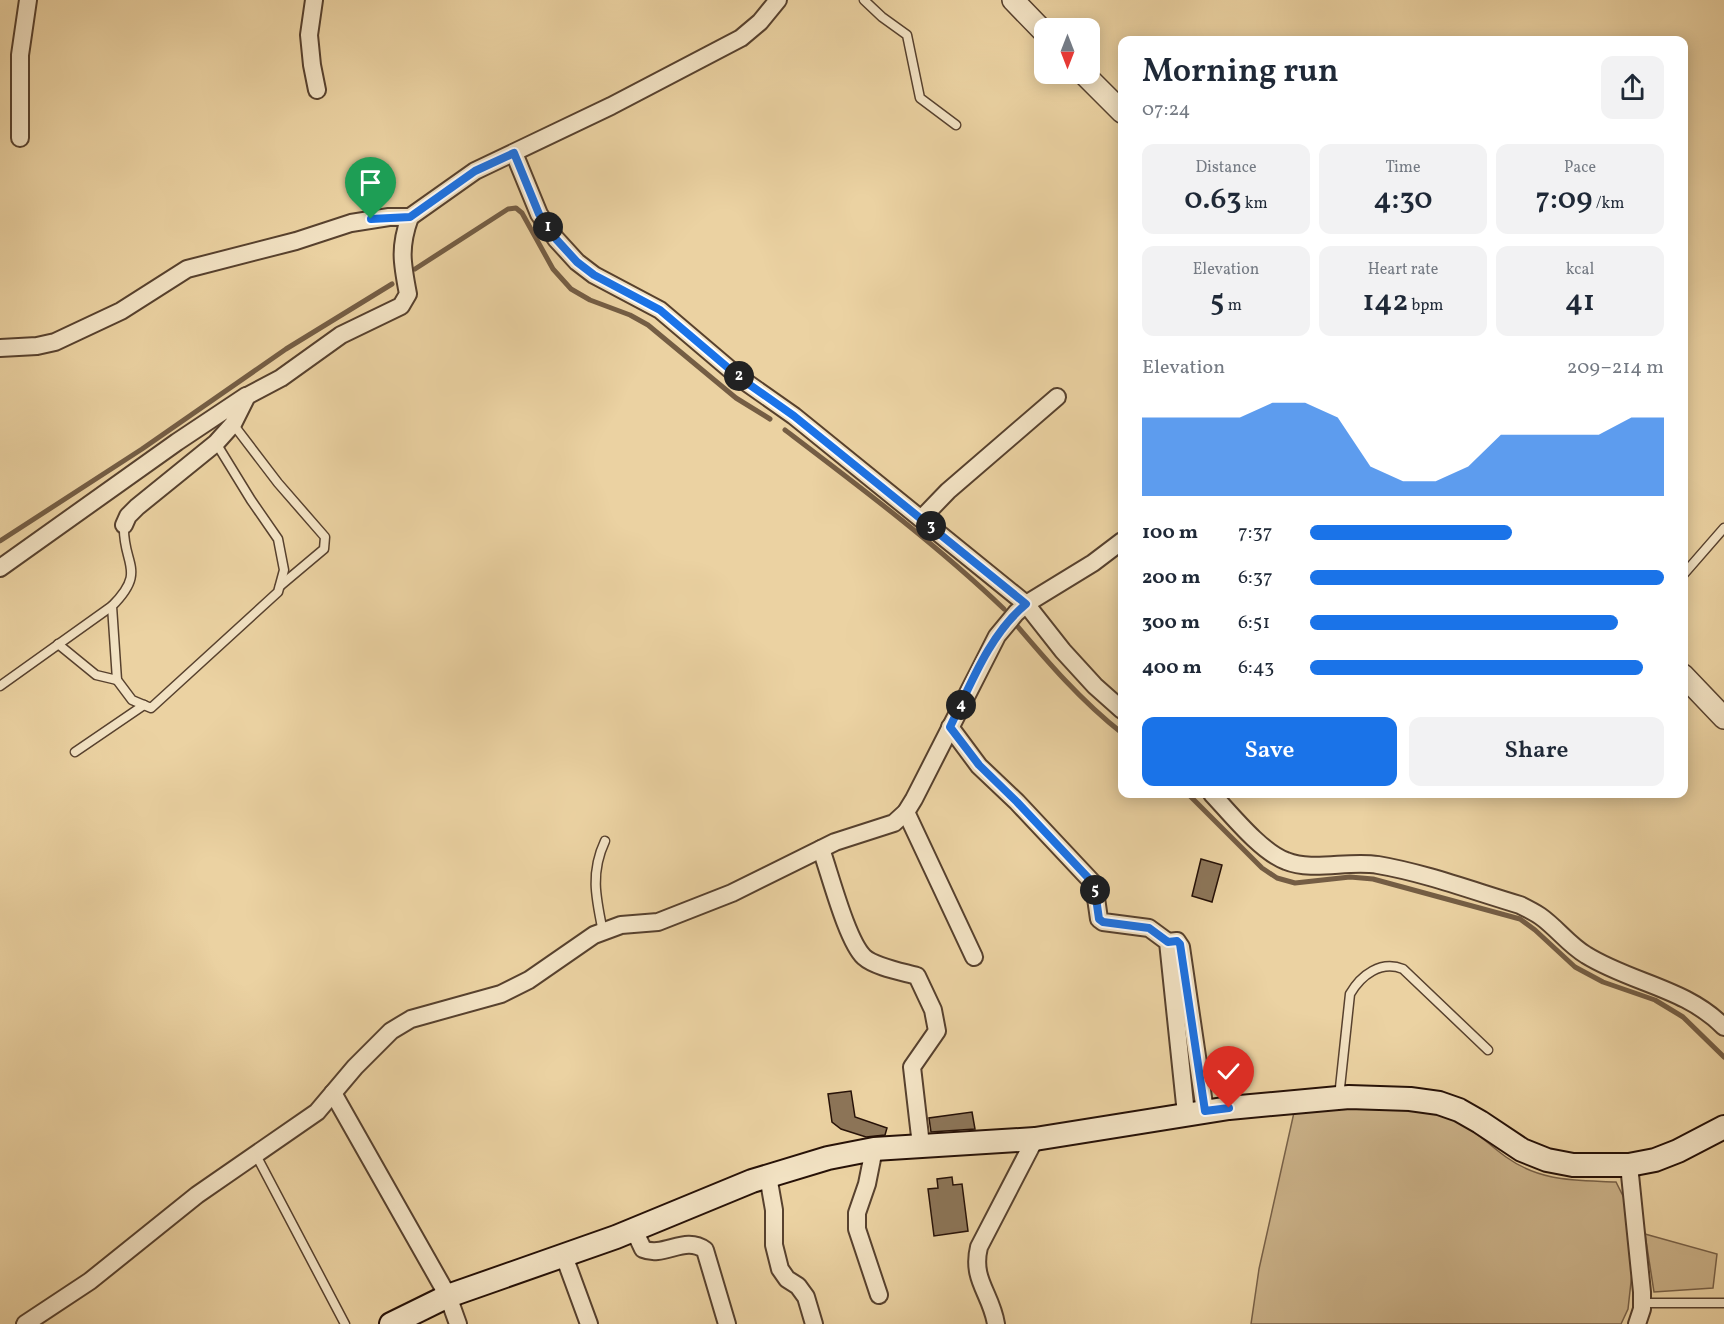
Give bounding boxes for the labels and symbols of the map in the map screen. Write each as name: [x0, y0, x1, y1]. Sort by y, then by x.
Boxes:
north arrow: [1034, 18, 1100, 84]
pin: [345, 157, 396, 219]
pin: 1: [533, 212, 563, 242]
pin: 2: [724, 361, 754, 391]
pin: 3: [916, 511, 946, 541]
pin: 4: [946, 690, 976, 720]
pin: 5: [1080, 875, 1110, 905]
pin: [1203, 1046, 1254, 1108]

